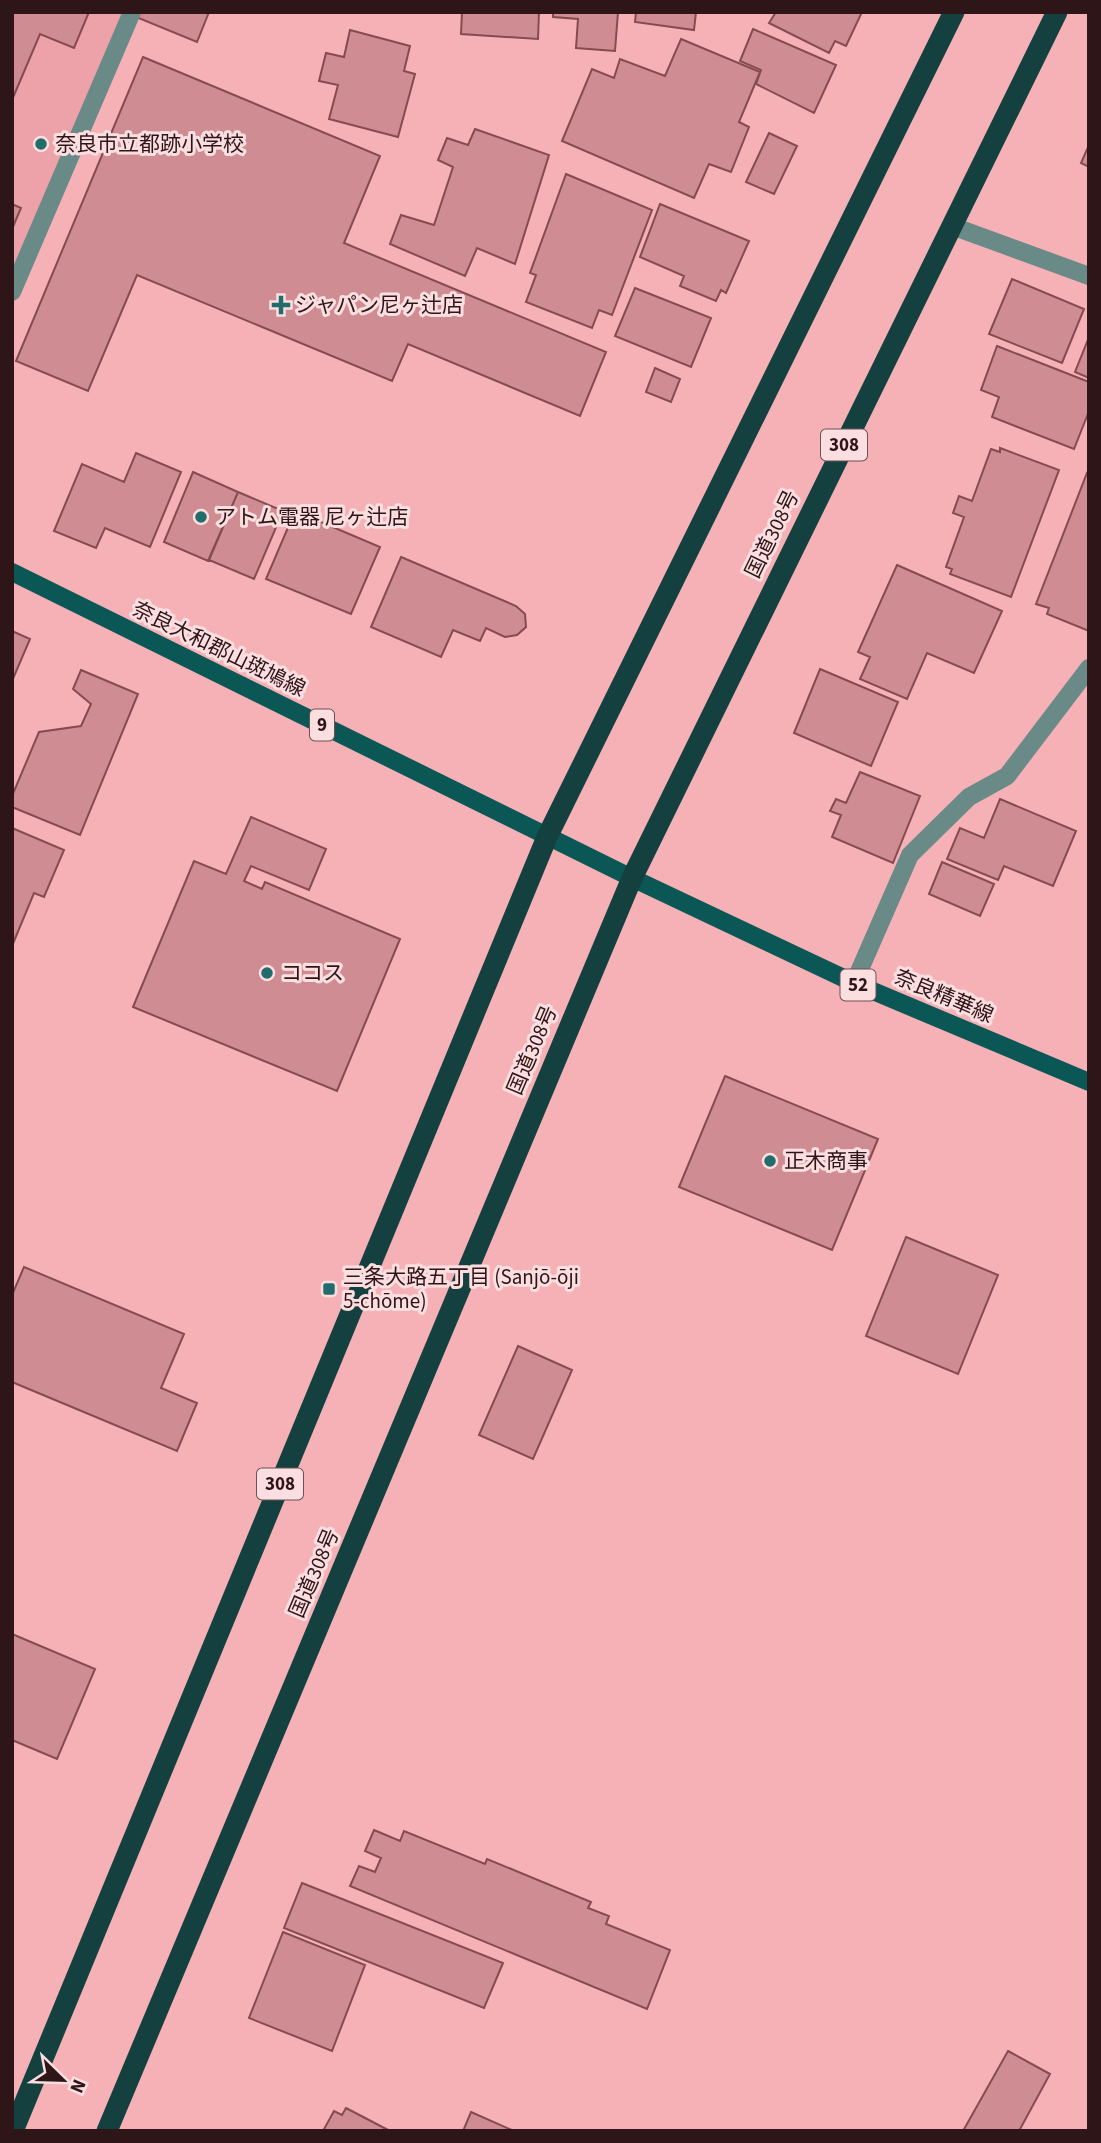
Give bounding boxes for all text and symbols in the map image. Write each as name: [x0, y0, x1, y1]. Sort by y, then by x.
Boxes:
place label: 奈良市立都跡小学校: [55, 129, 244, 159]
marker: 奈良市立都跡小学校: [33, 136, 49, 152]
place label: ジャパン尼ヶ辻店: [295, 290, 463, 320]
marker: ジャパン尼ヶ辻店: [273, 297, 289, 313]
road number: 308: [821, 430, 867, 460]
street label: 国道308号: [738, 485, 806, 583]
place label: アトム電器 尼ヶ辻店: [215, 502, 408, 532]
marker: アトム電器 尼ヶ辻店: [193, 509, 209, 525]
street label: 奈良大和郡山斑鳩線: [127, 594, 311, 704]
road number: 9: [310, 710, 334, 740]
place label: ココス: [281, 958, 344, 988]
street label: 奈良精華線: [890, 962, 998, 1030]
marker: ココス: [259, 965, 275, 981]
road number: 52: [840, 970, 876, 1001]
street label: 国道308号: [500, 1001, 564, 1099]
place label: 正木商事: [784, 1146, 868, 1176]
marker: 正木商事: [762, 1153, 778, 1169]
place label: 三条大路五丁目 (Sanjō-ōji 5-chōme): [343, 1262, 579, 1316]
marker: 三条大路五丁目 (Sanjō-ōji 5-chōme): [321, 1281, 337, 1297]
road number: 308: [257, 1468, 303, 1500]
street label: 国道308号: [282, 1524, 346, 1622]
north arrow: [28, 2045, 98, 2115]
text: N: [62, 2075, 92, 2097]

